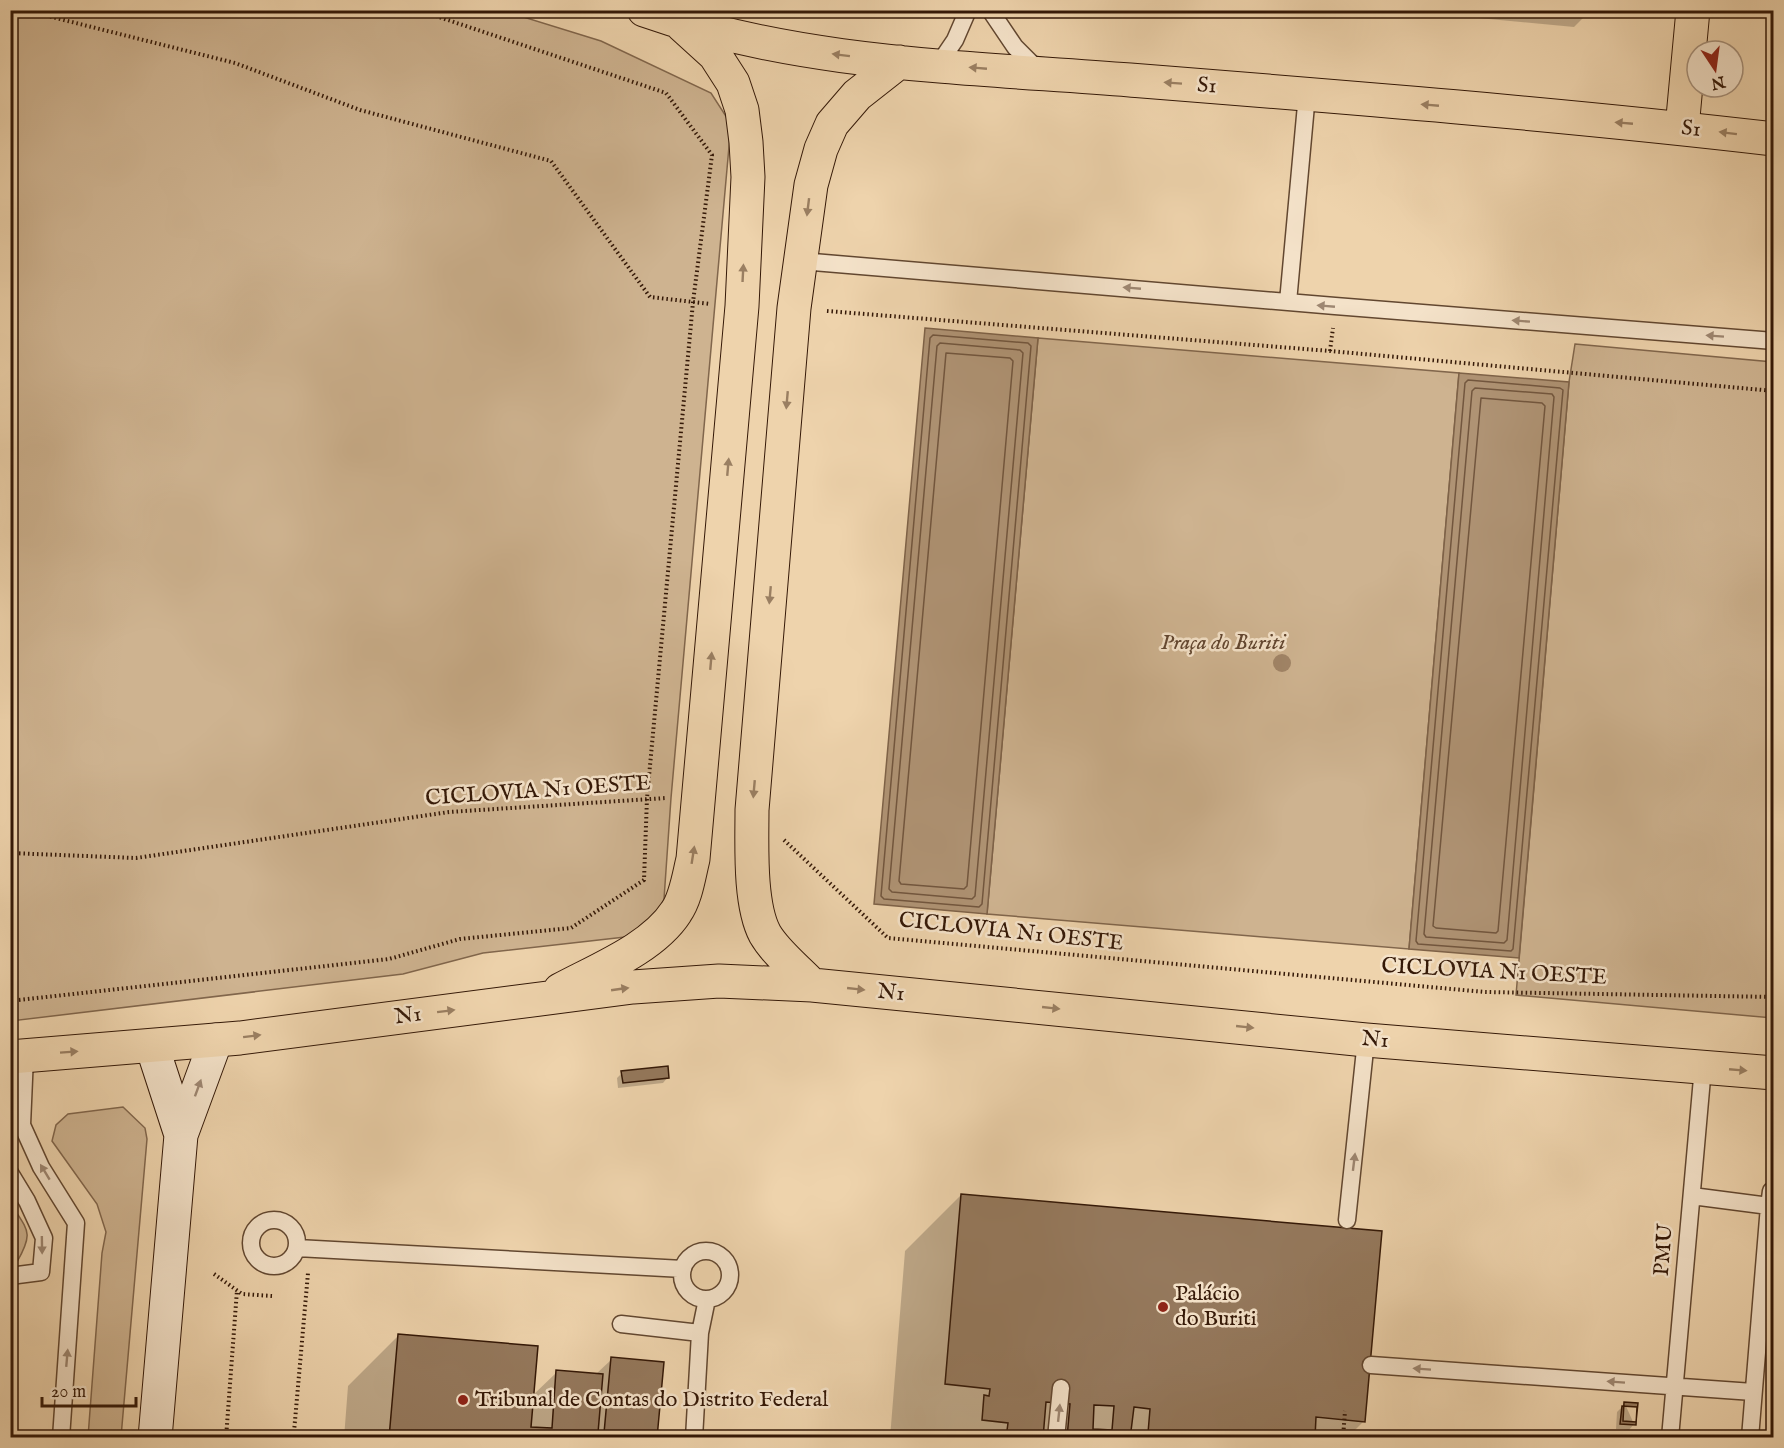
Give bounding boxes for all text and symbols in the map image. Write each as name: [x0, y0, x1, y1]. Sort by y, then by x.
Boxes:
north arrow: [1685, 39, 1745, 99]
one-way arrow: [832, 50, 851, 60]
one-way arrow: [969, 64, 988, 73]
text: N: [1709, 70, 1728, 93]
street label: S1: [1196, 71, 1218, 101]
one-way arrow: [1163, 79, 1182, 88]
one-way arrow: [1420, 100, 1439, 110]
street label: S1: [1680, 114, 1702, 144]
one-way arrow: [1615, 118, 1634, 128]
one-way arrow: [1718, 129, 1737, 138]
one-way arrow: [804, 197, 813, 216]
one-way arrow: [739, 263, 748, 282]
one-way arrow: [1123, 283, 1142, 293]
one-way arrow: [1317, 301, 1336, 311]
one-way arrow: [1511, 316, 1530, 326]
one-way arrow: [1706, 332, 1725, 341]
one-way arrow: [782, 391, 791, 410]
one-way arrow: [723, 458, 733, 477]
one-way arrow: [765, 585, 775, 604]
park label: Praça do Buriti: [1161, 629, 1287, 657]
one-way arrow: [706, 652, 716, 671]
street label: CICLOVIA N1 OESTE: [424, 769, 652, 813]
one-way arrow: [749, 779, 759, 798]
one-way arrow: [689, 846, 698, 865]
street label: CICLOVIA N1 OESTE: [897, 906, 1125, 958]
street label: CICLOVIA N1 OESTE: [1381, 952, 1607, 992]
street label: N1: [876, 978, 906, 1008]
one-way arrow: [611, 984, 630, 994]
one-way arrow: [847, 984, 866, 994]
street label: N1: [393, 1000, 423, 1032]
one-way arrow: [1041, 1003, 1060, 1013]
one-way arrow: [436, 1007, 455, 1016]
one-way arrow: [1235, 1023, 1254, 1032]
street label: N1: [1360, 1025, 1390, 1055]
one-way arrow: [243, 1031, 262, 1041]
one-way arrow: [59, 1048, 78, 1057]
one-way arrow: [1729, 1065, 1748, 1075]
one-way arrow: [194, 1078, 204, 1096]
one-way arrow: [1349, 1152, 1359, 1171]
one-way arrow: [40, 1163, 50, 1180]
street label: PMU: [1648, 1223, 1680, 1277]
one-way arrow: [37, 1236, 47, 1255]
place label: Palácio do Buriti: [1175, 1280, 1257, 1333]
marker: Palácio do Buriti: [1156, 1300, 1170, 1314]
one-way arrow: [62, 1349, 72, 1368]
one-way arrow: [1412, 1364, 1431, 1374]
scale bar: [42, 1370, 136, 1408]
one-way arrow: [1607, 1377, 1626, 1387]
text: 20 m: [51, 1381, 86, 1404]
place label: Tribunal de Contas do Distrito Federal: [475, 1386, 828, 1414]
marker: Tribunal de Contas do Distrito Federal: [456, 1393, 470, 1407]
one-way arrow: [1054, 1403, 1063, 1422]

